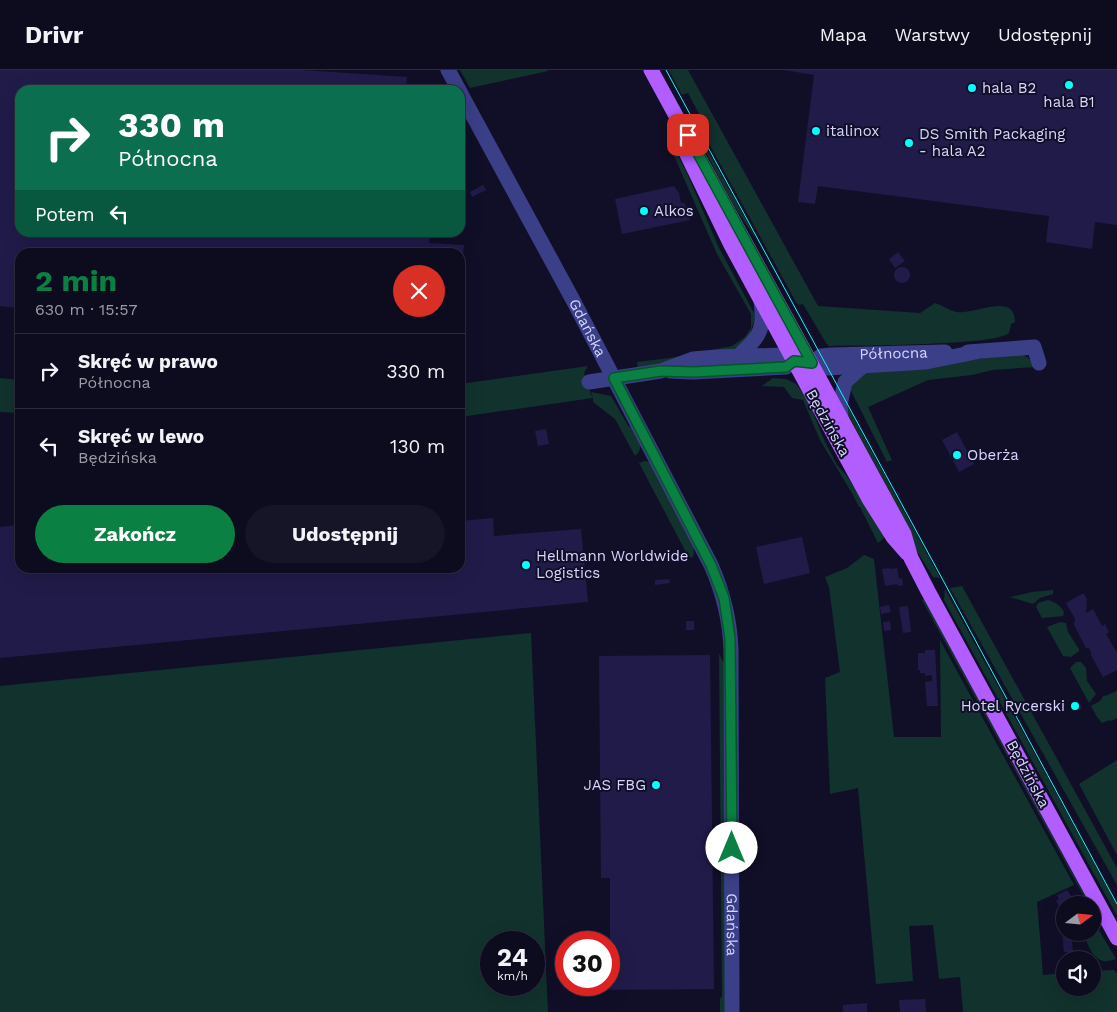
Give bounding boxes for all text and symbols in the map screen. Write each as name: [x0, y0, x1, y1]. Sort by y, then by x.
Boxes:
text: Drivr: [25, 21, 83, 49]
text: Mapa: [820, 24, 867, 45]
text: Warstwy: [895, 24, 970, 45]
text: Udostępnij: [998, 24, 1092, 45]
place label: hala B2: [982, 79, 1036, 97]
marker: hala B1: [1063, 79, 1075, 91]
marker: hala B2: [966, 82, 978, 94]
place label: hala B1: [1043, 93, 1095, 111]
text: 330 m: [118, 104, 225, 146]
icon: right: [35, 105, 100, 170]
pin: [667, 114, 709, 156]
icon: arrive: [674, 121, 702, 149]
place label: italinox: [826, 122, 879, 140]
marker: italinox: [810, 125, 822, 137]
place label: DS Smith Packaging - hala A2: [919, 125, 1065, 160]
marker: DS Smith Packaging - hala A2: [903, 137, 915, 149]
text: Północna: [118, 146, 218, 171]
icon: left: [105, 200, 133, 228]
place label: Alkos: [654, 202, 694, 220]
text: Potem: [35, 203, 95, 226]
marker: Alkos: [638, 205, 650, 217]
text: 2 min: [35, 263, 117, 298]
button: close: [393, 265, 445, 317]
street label: Gdańska: [565, 296, 610, 360]
text: 630 m · 15:57: [35, 300, 138, 319]
street label: Północna: [859, 343, 928, 363]
text: Skręć w prawo: [78, 350, 218, 373]
icon: right: [35, 357, 63, 385]
text: 330 m: [386, 360, 445, 383]
text: Północna: [78, 373, 151, 392]
street label: Będzińska: [802, 386, 854, 460]
text: Skręć w lewo: [78, 425, 204, 448]
icon: left: [35, 432, 63, 460]
text: 130 m: [390, 435, 445, 458]
place label: Oberża: [967, 446, 1019, 464]
text: Będzińska: [78, 448, 157, 467]
marker: Oberża: [951, 449, 963, 461]
button: Zakończ: [35, 505, 235, 563]
button: Udostępnij: [245, 505, 445, 563]
place label: Hellmann Worldwide Logistics: [536, 547, 688, 582]
marker: Hellmann Worldwide Logistics: [520, 559, 532, 571]
place label: Hotel Rycerski: [961, 697, 1065, 715]
marker: Hotel Rycerski: [1069, 700, 1081, 712]
street label: Będzińska: [1003, 737, 1054, 811]
place label: JAS FBG: [584, 776, 646, 794]
marker: JAS FBG: [650, 779, 662, 791]
position arrow: [705, 821, 757, 873]
street label: Gdańska: [723, 893, 741, 957]
north arrow: [1056, 896, 1101, 941]
map controls: [1056, 896, 1101, 996]
speed limit sign: 30: [555, 931, 620, 996]
text: 24: [497, 943, 528, 972]
button: sound: [1056, 951, 1101, 996]
text: km/h: [497, 969, 528, 983]

